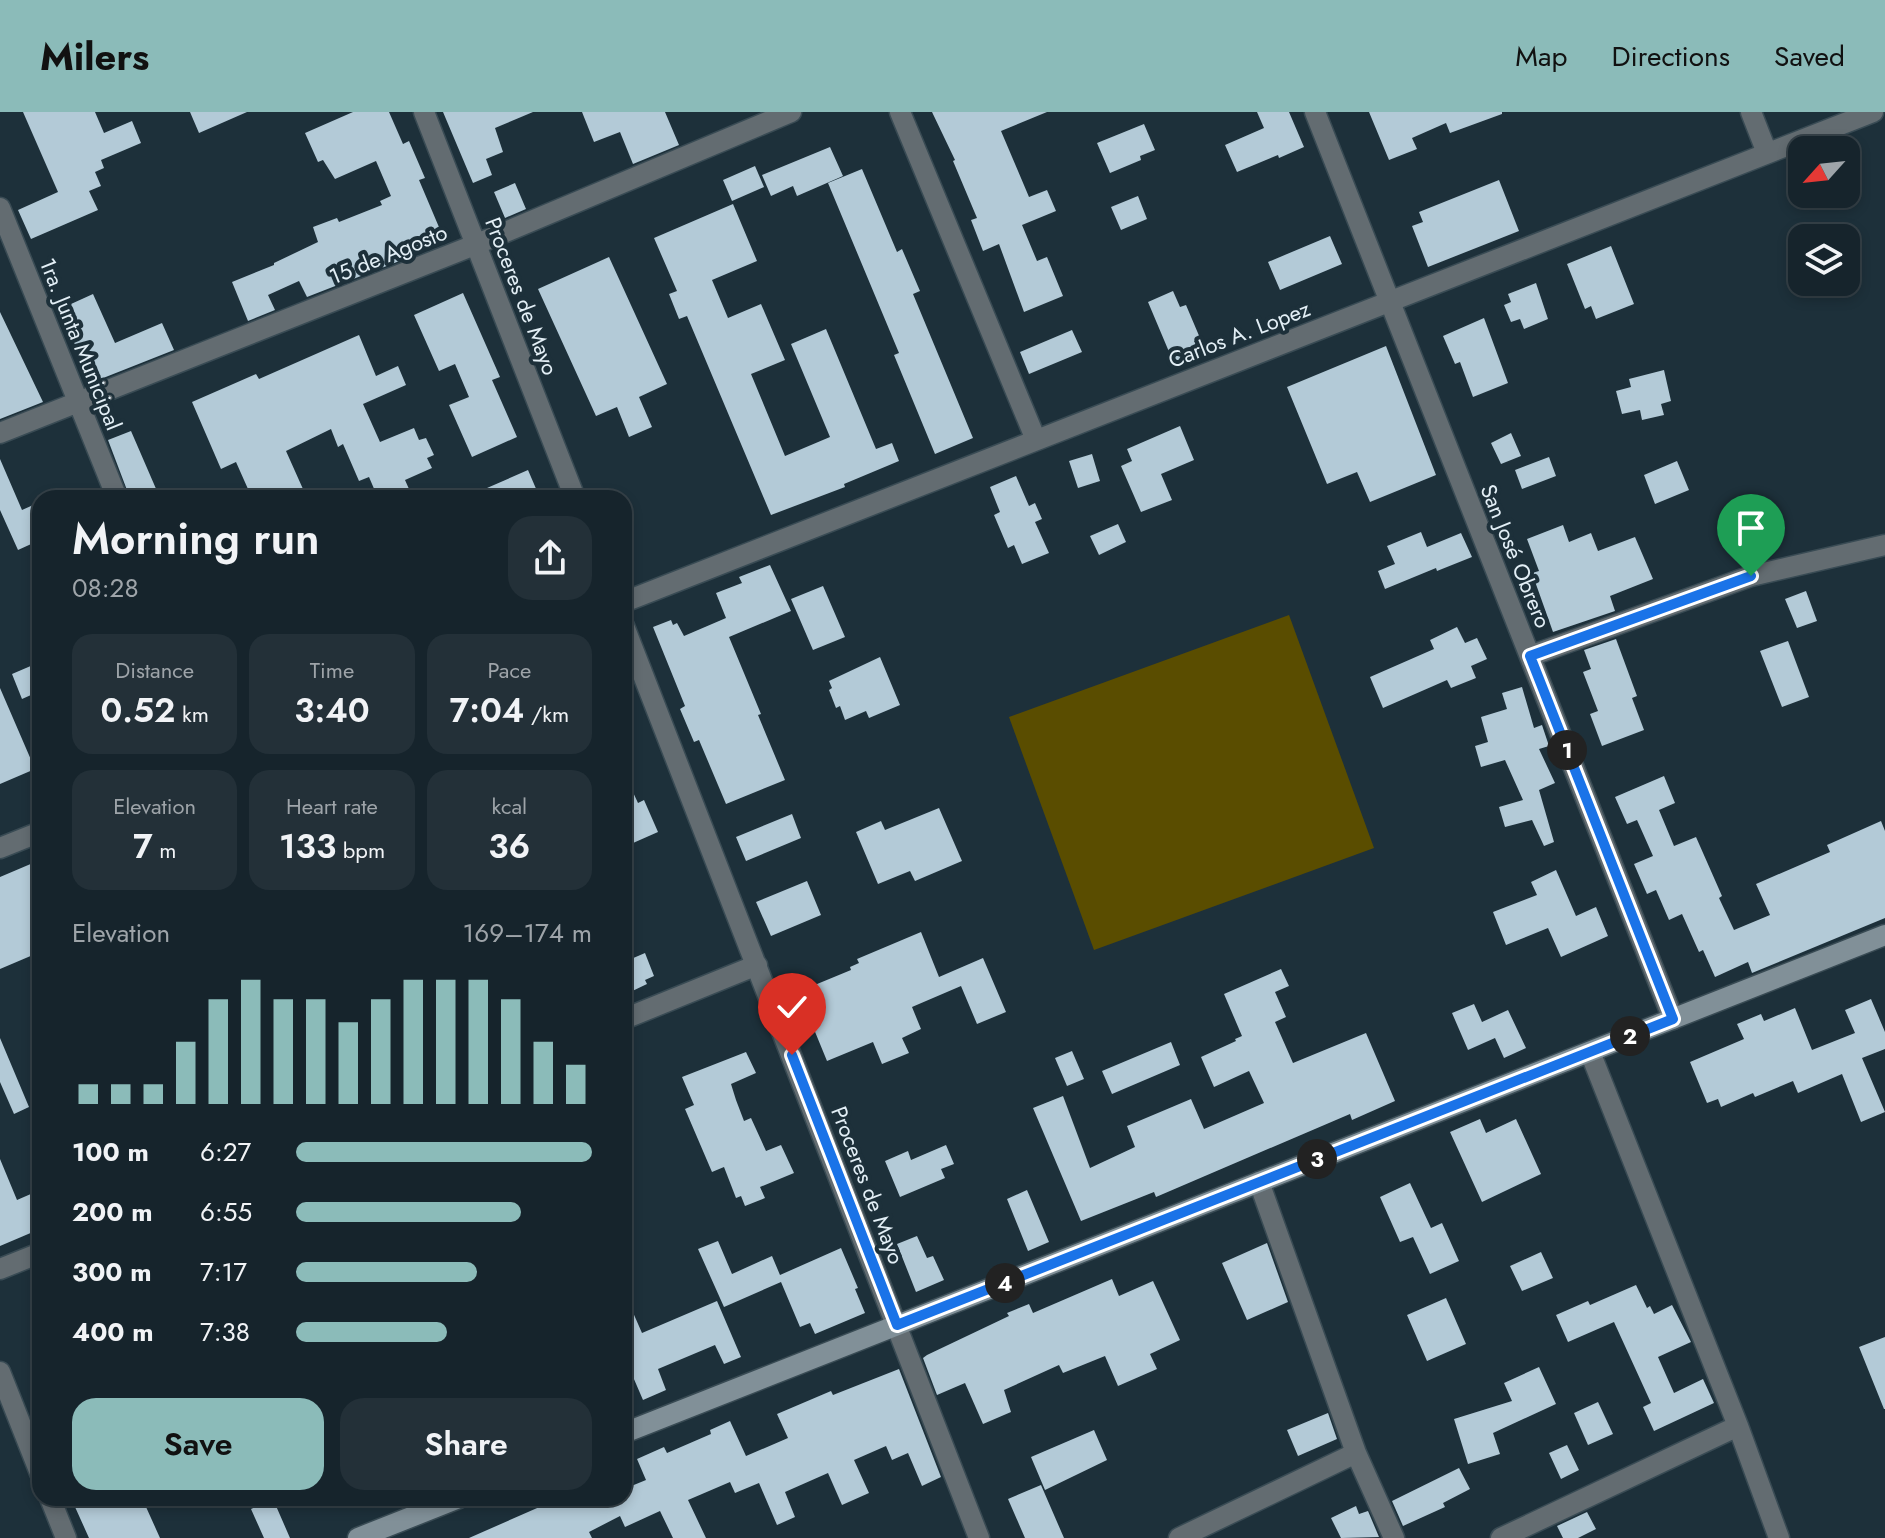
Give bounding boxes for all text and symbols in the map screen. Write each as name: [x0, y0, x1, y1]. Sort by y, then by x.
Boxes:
text: Milers: [40, 29, 149, 84]
text: Map: [1515, 36, 1567, 77]
text: Directions: [1611, 36, 1730, 77]
text: Saved: [1774, 36, 1845, 77]
north arrow: [1788, 136, 1860, 208]
map controls: [1788, 136, 1860, 296]
street label: Proceres de Mayo: [477, 212, 567, 380]
street label: 15 de Agosto: [324, 216, 452, 292]
button: layers: [1788, 224, 1860, 296]
street label: 1ra. Junta Municipal: [32, 253, 130, 435]
street label: Carlos A. Lopez: [1163, 292, 1315, 376]
street label: San José Obrero: [1473, 479, 1559, 633]
pin: [1717, 494, 1785, 576]
icon: arrive: [1729, 506, 1773, 550]
text: Morning run: [72, 507, 320, 571]
button: share: [508, 516, 592, 600]
text: 08:28: [72, 569, 139, 607]
text: Distance: [115, 654, 194, 686]
text: Time: [310, 654, 354, 686]
text: Pace: [487, 654, 531, 686]
text: 0.52: [100, 686, 175, 735]
text: 3:40: [294, 686, 370, 735]
text: 7:04: [450, 686, 524, 735]
text: km: [175, 698, 209, 730]
text: /km: [524, 698, 569, 730]
pin: 1: [1547, 730, 1587, 770]
text: 1: [1561, 734, 1573, 766]
text: Elevation: [113, 790, 196, 822]
text: Heart rate: [286, 790, 378, 822]
text: kcal: [492, 790, 527, 822]
text: 7: [133, 822, 153, 871]
text: 133: [279, 822, 336, 871]
text: 36: [488, 822, 530, 871]
text: m: [153, 834, 176, 866]
text: bpm: [336, 834, 385, 866]
text: Elevation: [72, 914, 170, 952]
text: 169–174 m: [463, 914, 592, 952]
pin: [758, 973, 826, 1055]
icon: check: [770, 985, 814, 1029]
pin: 2: [1610, 1016, 1650, 1056]
text: 2: [1623, 1020, 1637, 1052]
street label: Proceres de Mayo: [823, 1101, 913, 1269]
text: 100 m: [72, 1133, 149, 1171]
text: 6:27: [200, 1133, 251, 1171]
pin: 3: [1297, 1139, 1337, 1179]
text: 3: [1310, 1143, 1324, 1175]
text: 200 m: [72, 1193, 153, 1231]
text: 6:55: [200, 1193, 252, 1231]
text: 300 m: [72, 1253, 152, 1291]
text: 7:17: [200, 1253, 247, 1291]
pin: 4: [985, 1263, 1025, 1303]
text: 4: [997, 1267, 1013, 1299]
text: 400 m: [72, 1313, 154, 1351]
text: 7:38: [200, 1313, 250, 1351]
button: Save: [72, 1398, 324, 1490]
button: Share: [340, 1398, 592, 1490]

